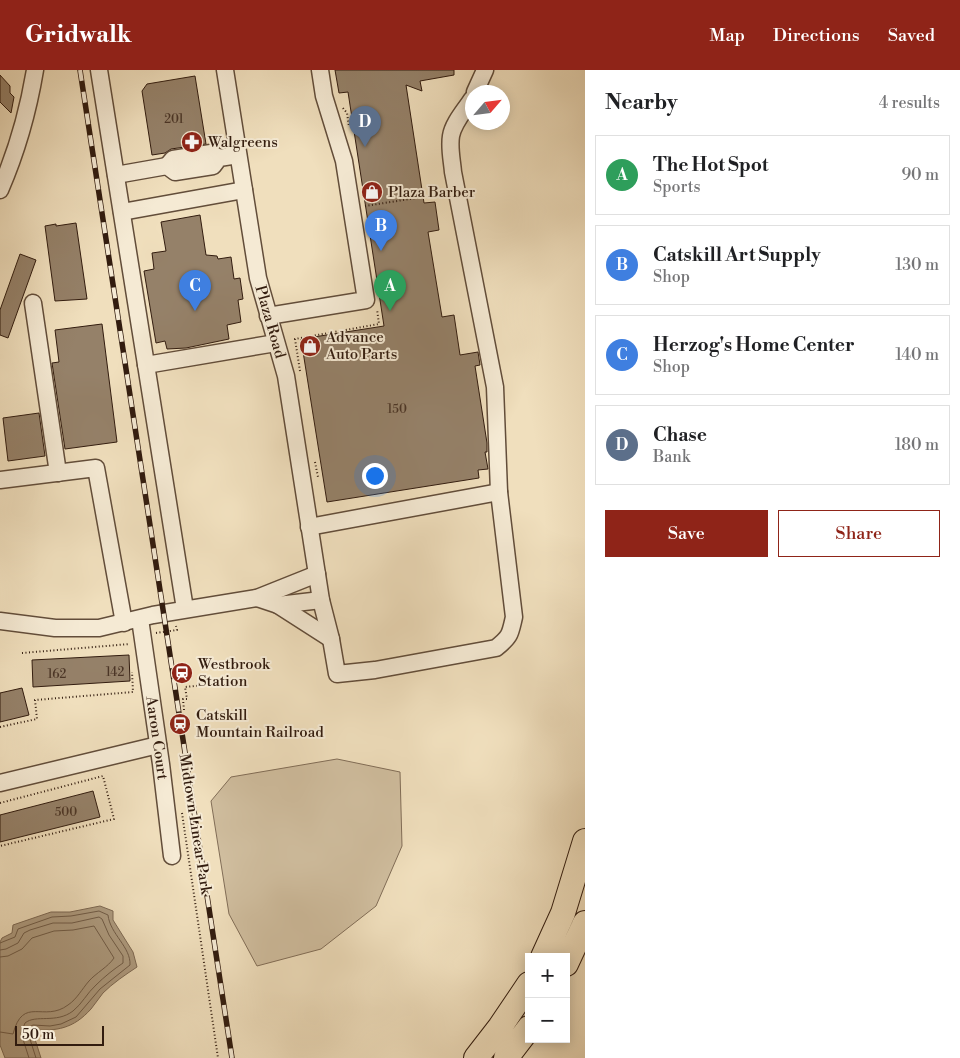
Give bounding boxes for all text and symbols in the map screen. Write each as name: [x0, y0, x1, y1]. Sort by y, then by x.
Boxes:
text: Gridwalk: [25, 20, 132, 50]
text: Map: [709, 24, 745, 47]
text: Directions: [773, 24, 860, 47]
text: Saved: [888, 24, 935, 47]
north arrow: [465, 85, 510, 130]
text: Nearby: [605, 90, 678, 116]
text: 4 results: [879, 93, 940, 113]
pin: D: [349, 106, 381, 147]
house number: 201: [164, 112, 185, 127]
pharmacy icon: Walgreens: [180, 130, 204, 154]
place label: Walgreens: [207, 133, 278, 152]
text: The Hot Spot: [653, 153, 769, 177]
text: A: [616, 165, 628, 185]
text: 90 m: [901, 165, 939, 185]
text: Sports: [653, 177, 700, 197]
shop icon: Plaza Barber: [360, 180, 384, 204]
place label: Plaza Barber: [388, 183, 476, 202]
pin: B: [365, 210, 397, 251]
text: Catskill Art Supply: [653, 243, 821, 267]
text: B: [616, 255, 628, 275]
text: 130 m: [895, 255, 939, 275]
text: Shop: [653, 267, 690, 287]
pin: C: [179, 270, 211, 311]
pin: A: [374, 270, 406, 311]
street label: Plaza Road: [251, 283, 290, 361]
place label: Advance Auto Parts: [325, 328, 397, 364]
text: Herzog's Home Center: [653, 333, 855, 357]
shop icon: Advance Auto Parts: [298, 334, 322, 358]
text: C: [616, 345, 628, 365]
text: 140 m: [895, 345, 939, 365]
text: Shop: [653, 357, 690, 377]
house number: 150: [387, 402, 407, 417]
text: Chase: [653, 423, 707, 447]
text: D: [616, 435, 628, 455]
text: 180 m: [895, 435, 939, 455]
text: Bank: [653, 447, 690, 467]
your location: [362, 463, 388, 489]
button: Save: [605, 510, 768, 557]
button: Share: [778, 510, 940, 557]
place label: Westbrook Station: [197, 655, 271, 691]
station icon: Westbrook Station: [170, 661, 194, 685]
house number: 142: [106, 665, 124, 680]
house number: 162: [48, 667, 67, 682]
street label: Aaron Court: [142, 694, 172, 781]
place label: Catskill Mountain Railroad: [196, 706, 324, 742]
station icon: Catskill Mountain Railroad: [168, 712, 192, 736]
street label: Midtown Linear Park: [174, 752, 216, 897]
house number: 500: [55, 805, 77, 820]
map controls: [525, 953, 570, 1043]
button: +: [525, 953, 570, 998]
button: −: [525, 998, 570, 1043]
scale bar: [15, 1023, 104, 1046]
text: 50 m: [22, 1026, 54, 1044]

